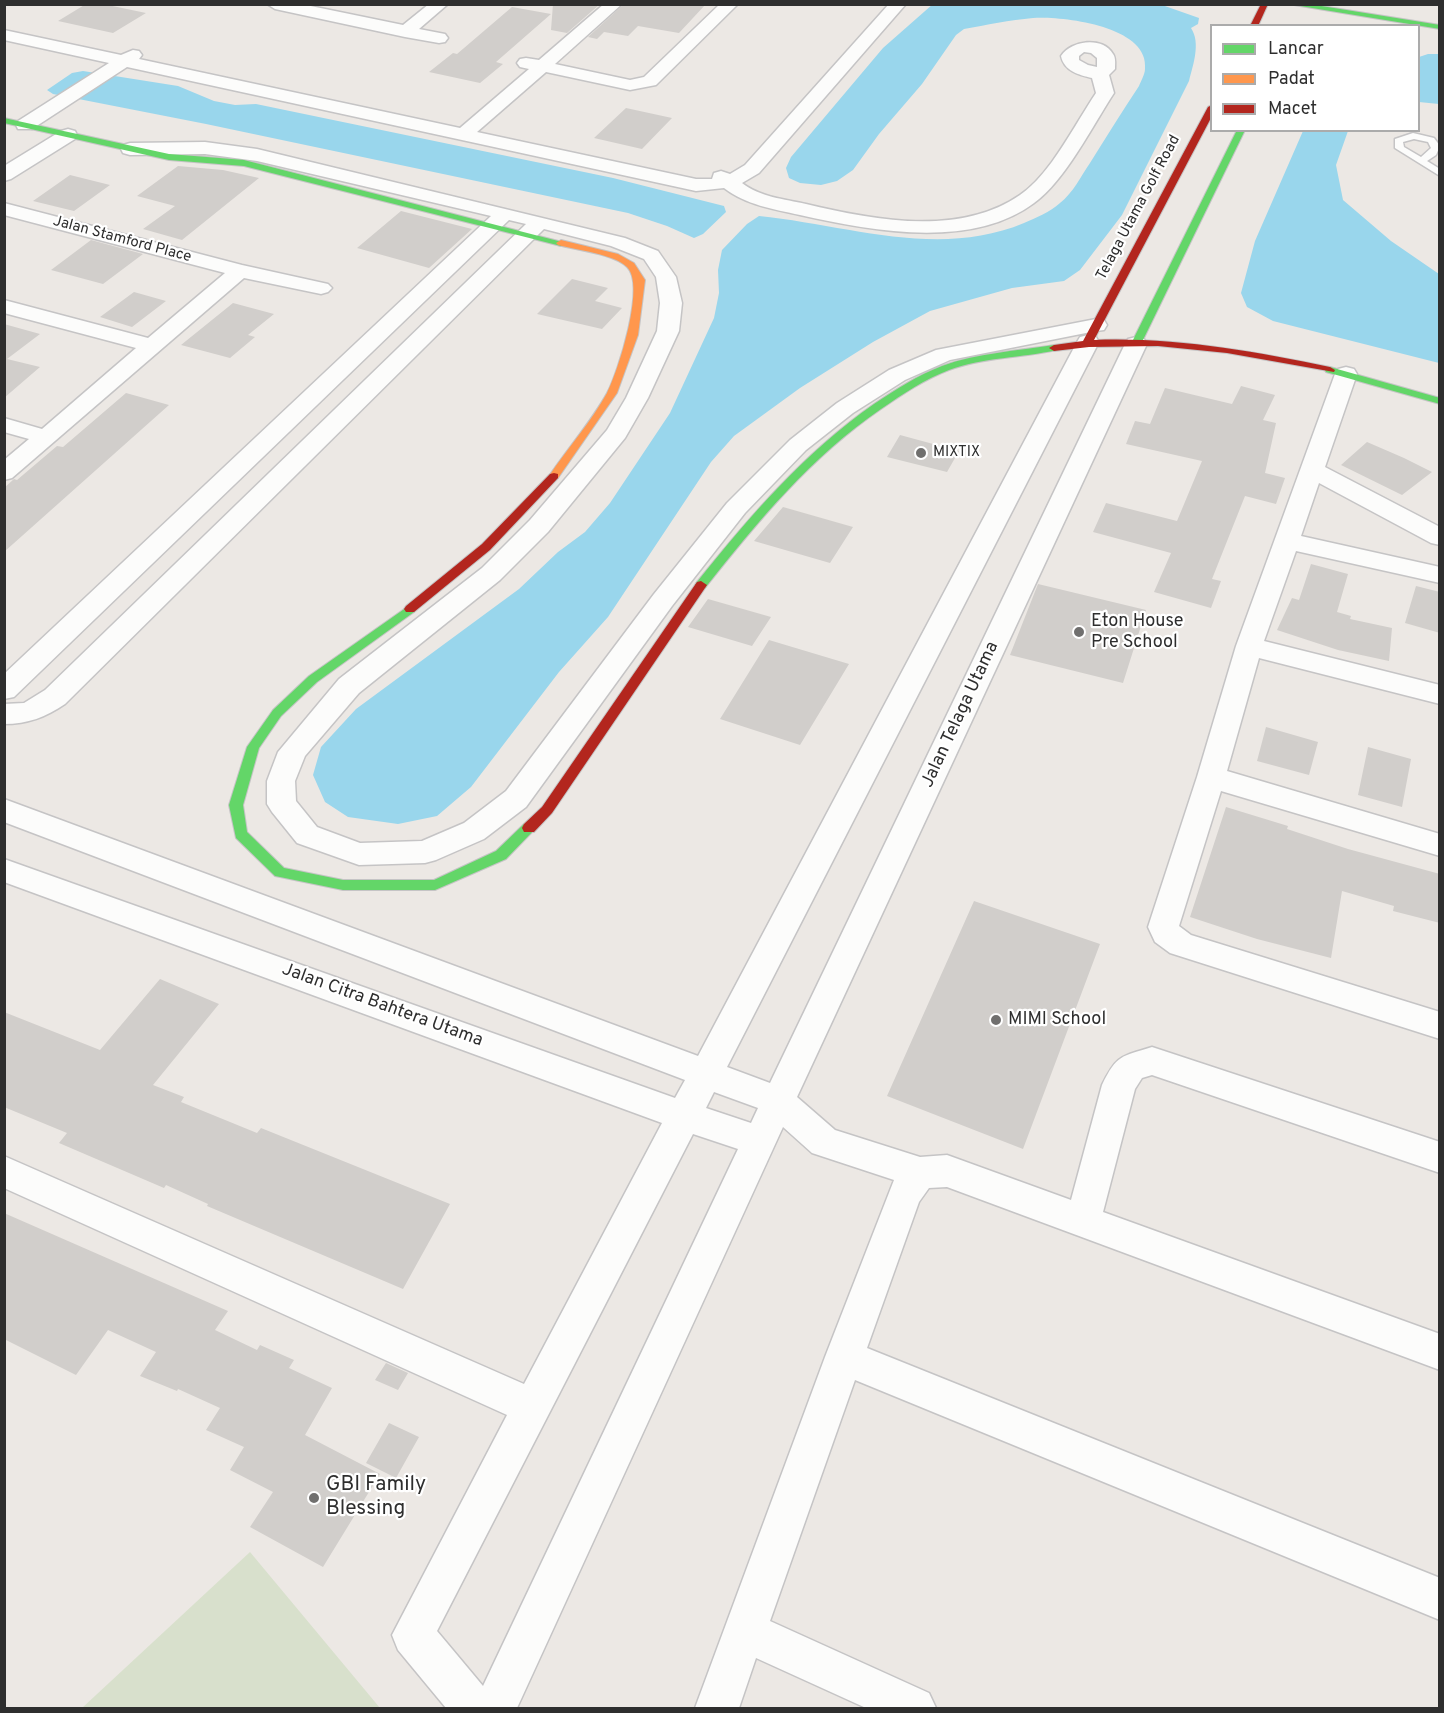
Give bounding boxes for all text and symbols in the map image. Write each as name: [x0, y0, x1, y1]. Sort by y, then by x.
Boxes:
legend: [1210, 24, 1420, 132]
text: Lancar: [1268, 38, 1324, 61]
text: Padat: [1268, 68, 1315, 91]
text: Macet: [1268, 98, 1317, 121]
street label: Telaga Utama Golf Road: [1093, 132, 1185, 284]
street label: Jalan Stamford Place: [51, 213, 193, 267]
place label: MIXTIX: [933, 444, 980, 462]
marker: MIXTIX: [914, 446, 928, 460]
place label: Eton House Pre School: [1091, 611, 1183, 654]
marker: Eton House Pre School: [1072, 625, 1086, 639]
street label: Jalan Telaga Utama: [918, 639, 1004, 791]
street label: Jalan Citra Bahtera Utama: [279, 960, 485, 1052]
place label: MIMI School: [1008, 1009, 1106, 1031]
marker: MIMI School: [989, 1013, 1003, 1027]
place label: GBI Family Blessing: [326, 1473, 426, 1523]
marker: GBI Family Blessing: [307, 1491, 321, 1505]

